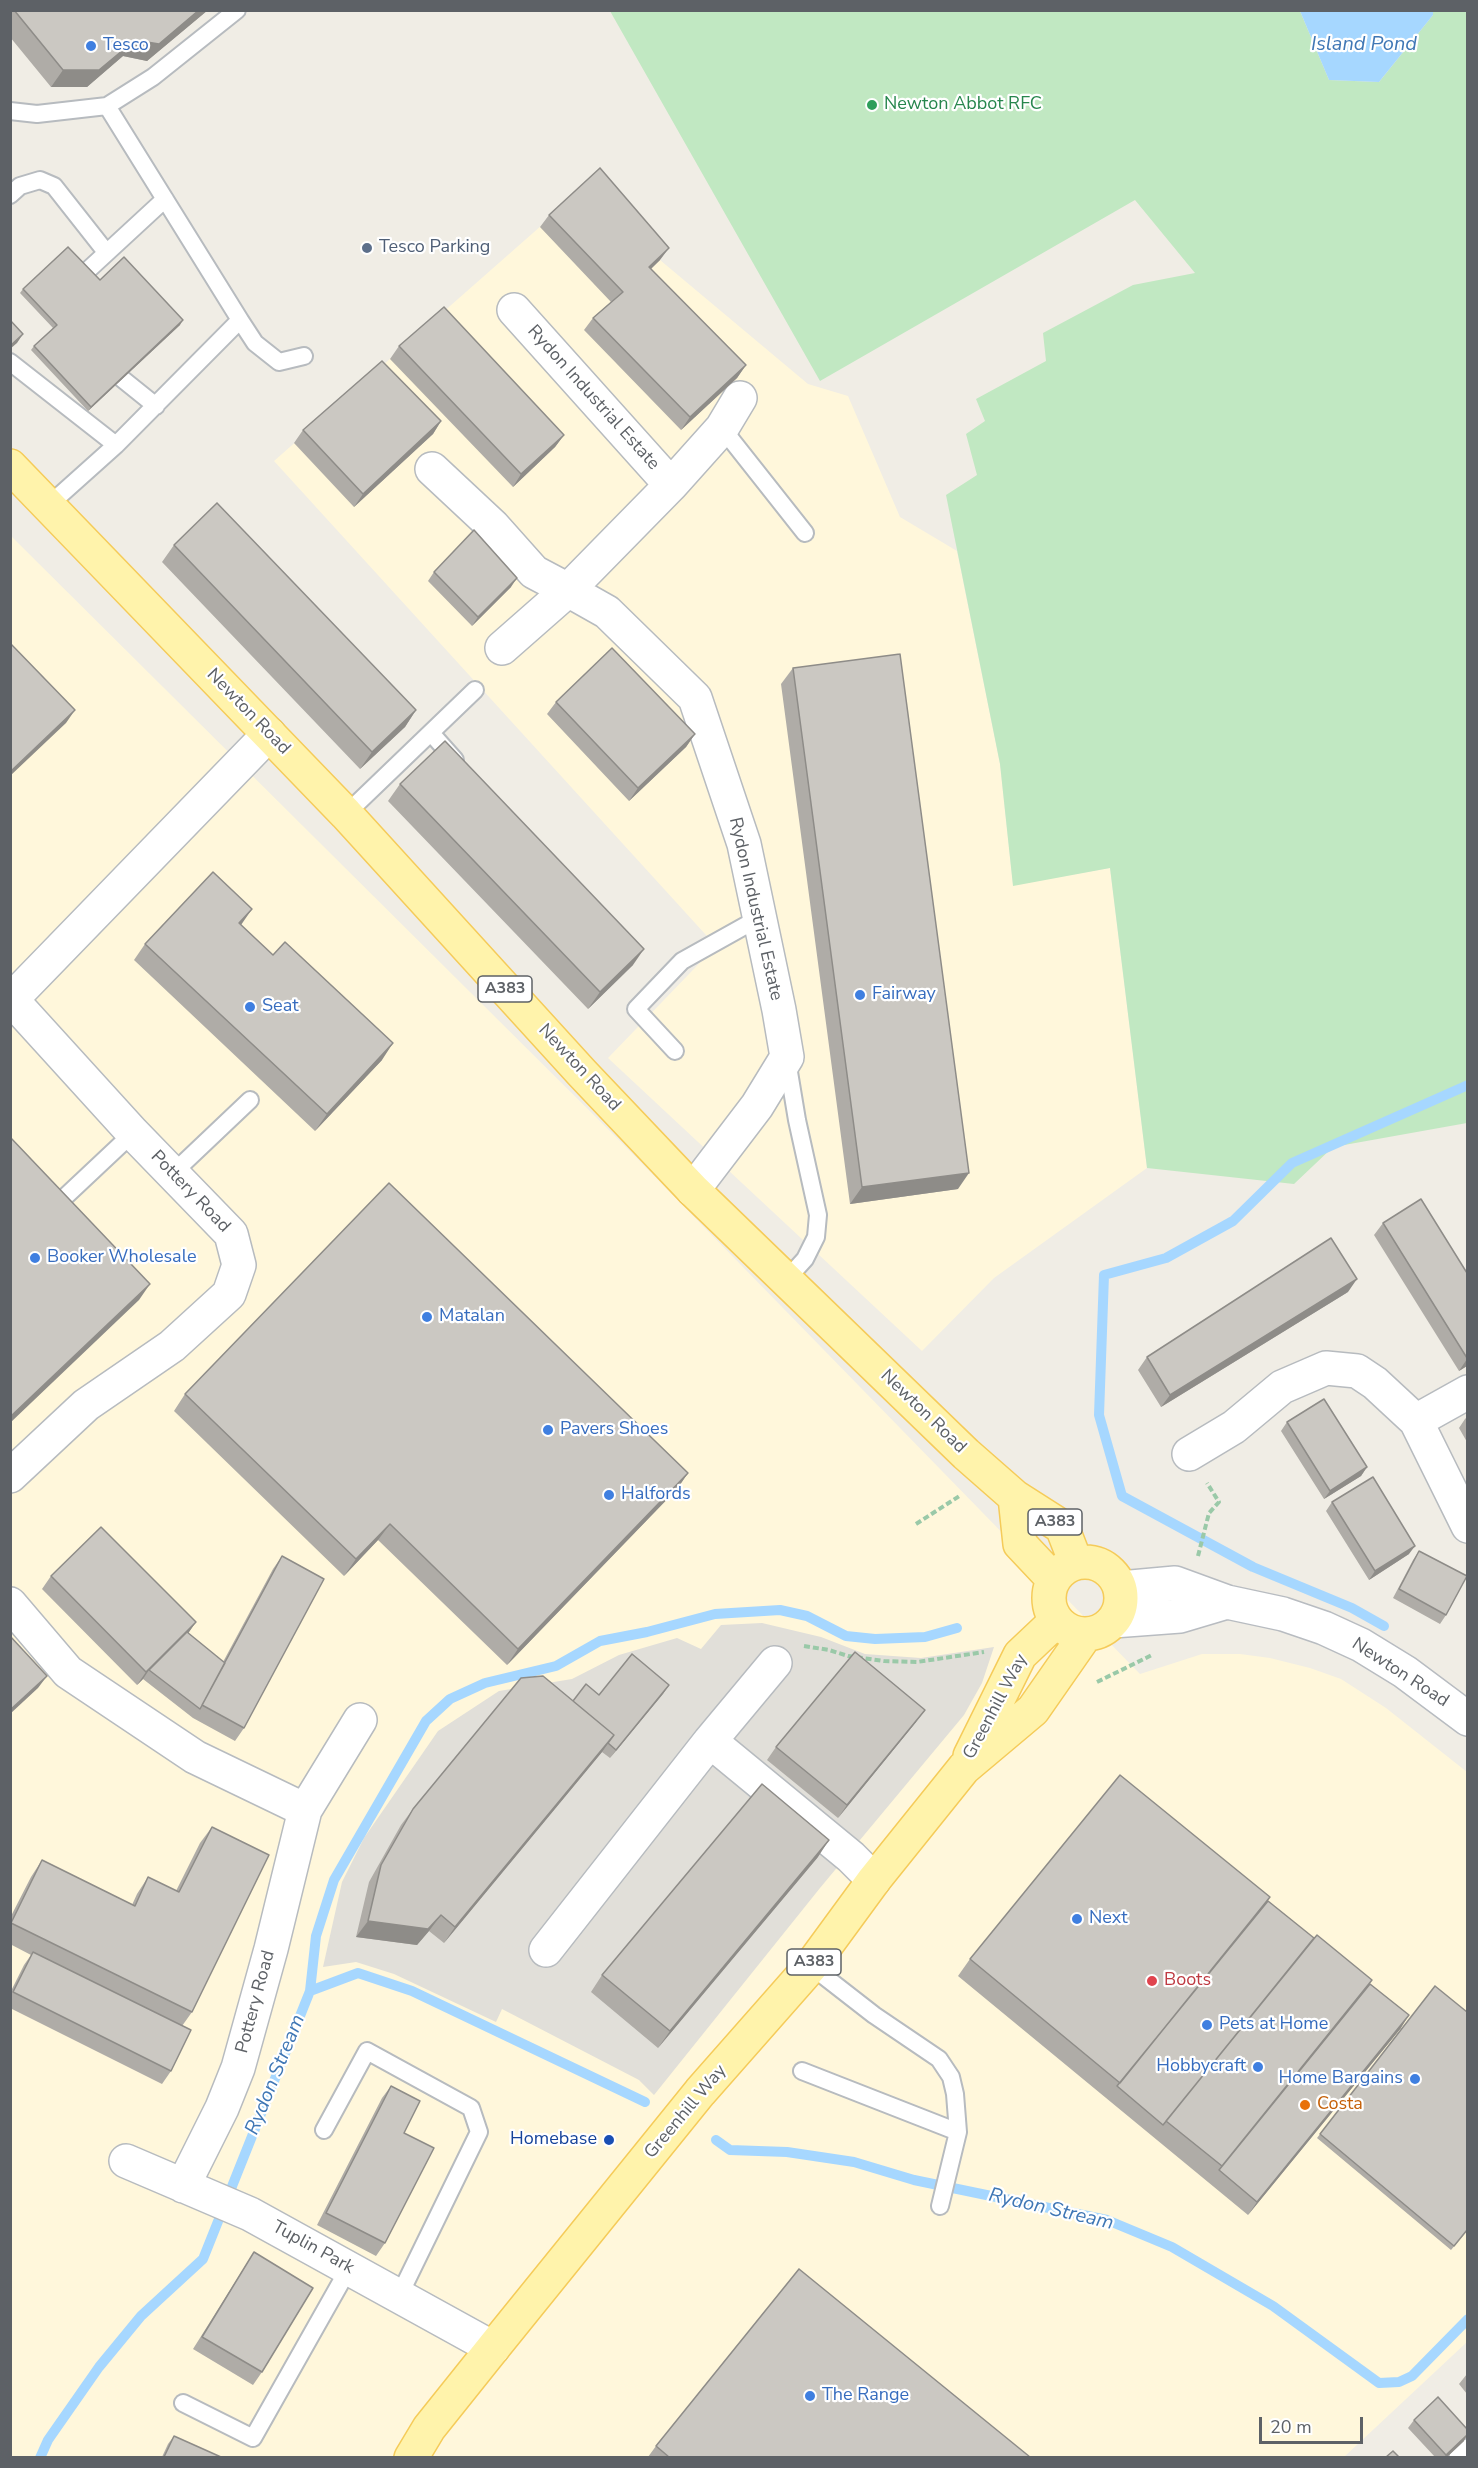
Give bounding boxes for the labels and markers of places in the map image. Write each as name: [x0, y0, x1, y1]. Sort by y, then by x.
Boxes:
place label: Tesco: [103, 35, 149, 57]
marker: Tesco: [84, 39, 98, 53]
place label: Newton Abbot RFC: [884, 94, 1042, 116]
marker: Newton Abbot RFC: [865, 98, 879, 112]
place label: Tesco Parking: [379, 237, 490, 259]
marker: Tesco Parking: [360, 241, 374, 255]
place label: Fairway: [872, 984, 936, 1006]
marker: Fairway: [853, 988, 867, 1002]
place label: Seat: [262, 996, 298, 1018]
marker: Seat: [243, 1000, 257, 1014]
place label: Booker Wholesale: [47, 1247, 196, 1269]
marker: Booker Wholesale: [28, 1251, 42, 1265]
place label: Matalan: [439, 1306, 505, 1328]
marker: Matalan: [420, 1310, 434, 1324]
place label: Pavers Shoes: [560, 1419, 668, 1441]
marker: Pavers Shoes: [541, 1423, 555, 1437]
place label: Halfords: [621, 1484, 691, 1506]
marker: Halfords: [602, 1488, 616, 1502]
place label: Next: [1089, 1908, 1128, 1930]
marker: Next: [1070, 1912, 1084, 1926]
place label: Boots: [1164, 1970, 1211, 1992]
marker: Boots: [1145, 1974, 1159, 1988]
place label: Pets at Home: [1219, 2014, 1328, 2036]
marker: Pets at Home: [1200, 2018, 1214, 2032]
place label: Hobbycraft: [1156, 2056, 1246, 2078]
marker: Hobbycraft: [1251, 2060, 1265, 2074]
place label: Home Bargains: [1279, 2068, 1403, 2090]
marker: Home Bargains: [1408, 2072, 1422, 2086]
place label: Costa: [1317, 2094, 1363, 2116]
marker: Costa: [1298, 2098, 1312, 2112]
place label: Homebase: [510, 2129, 597, 2151]
marker: Homebase: [602, 2133, 616, 2147]
place label: The Range: [822, 2385, 909, 2407]
marker: The Range: [803, 2389, 817, 2403]

